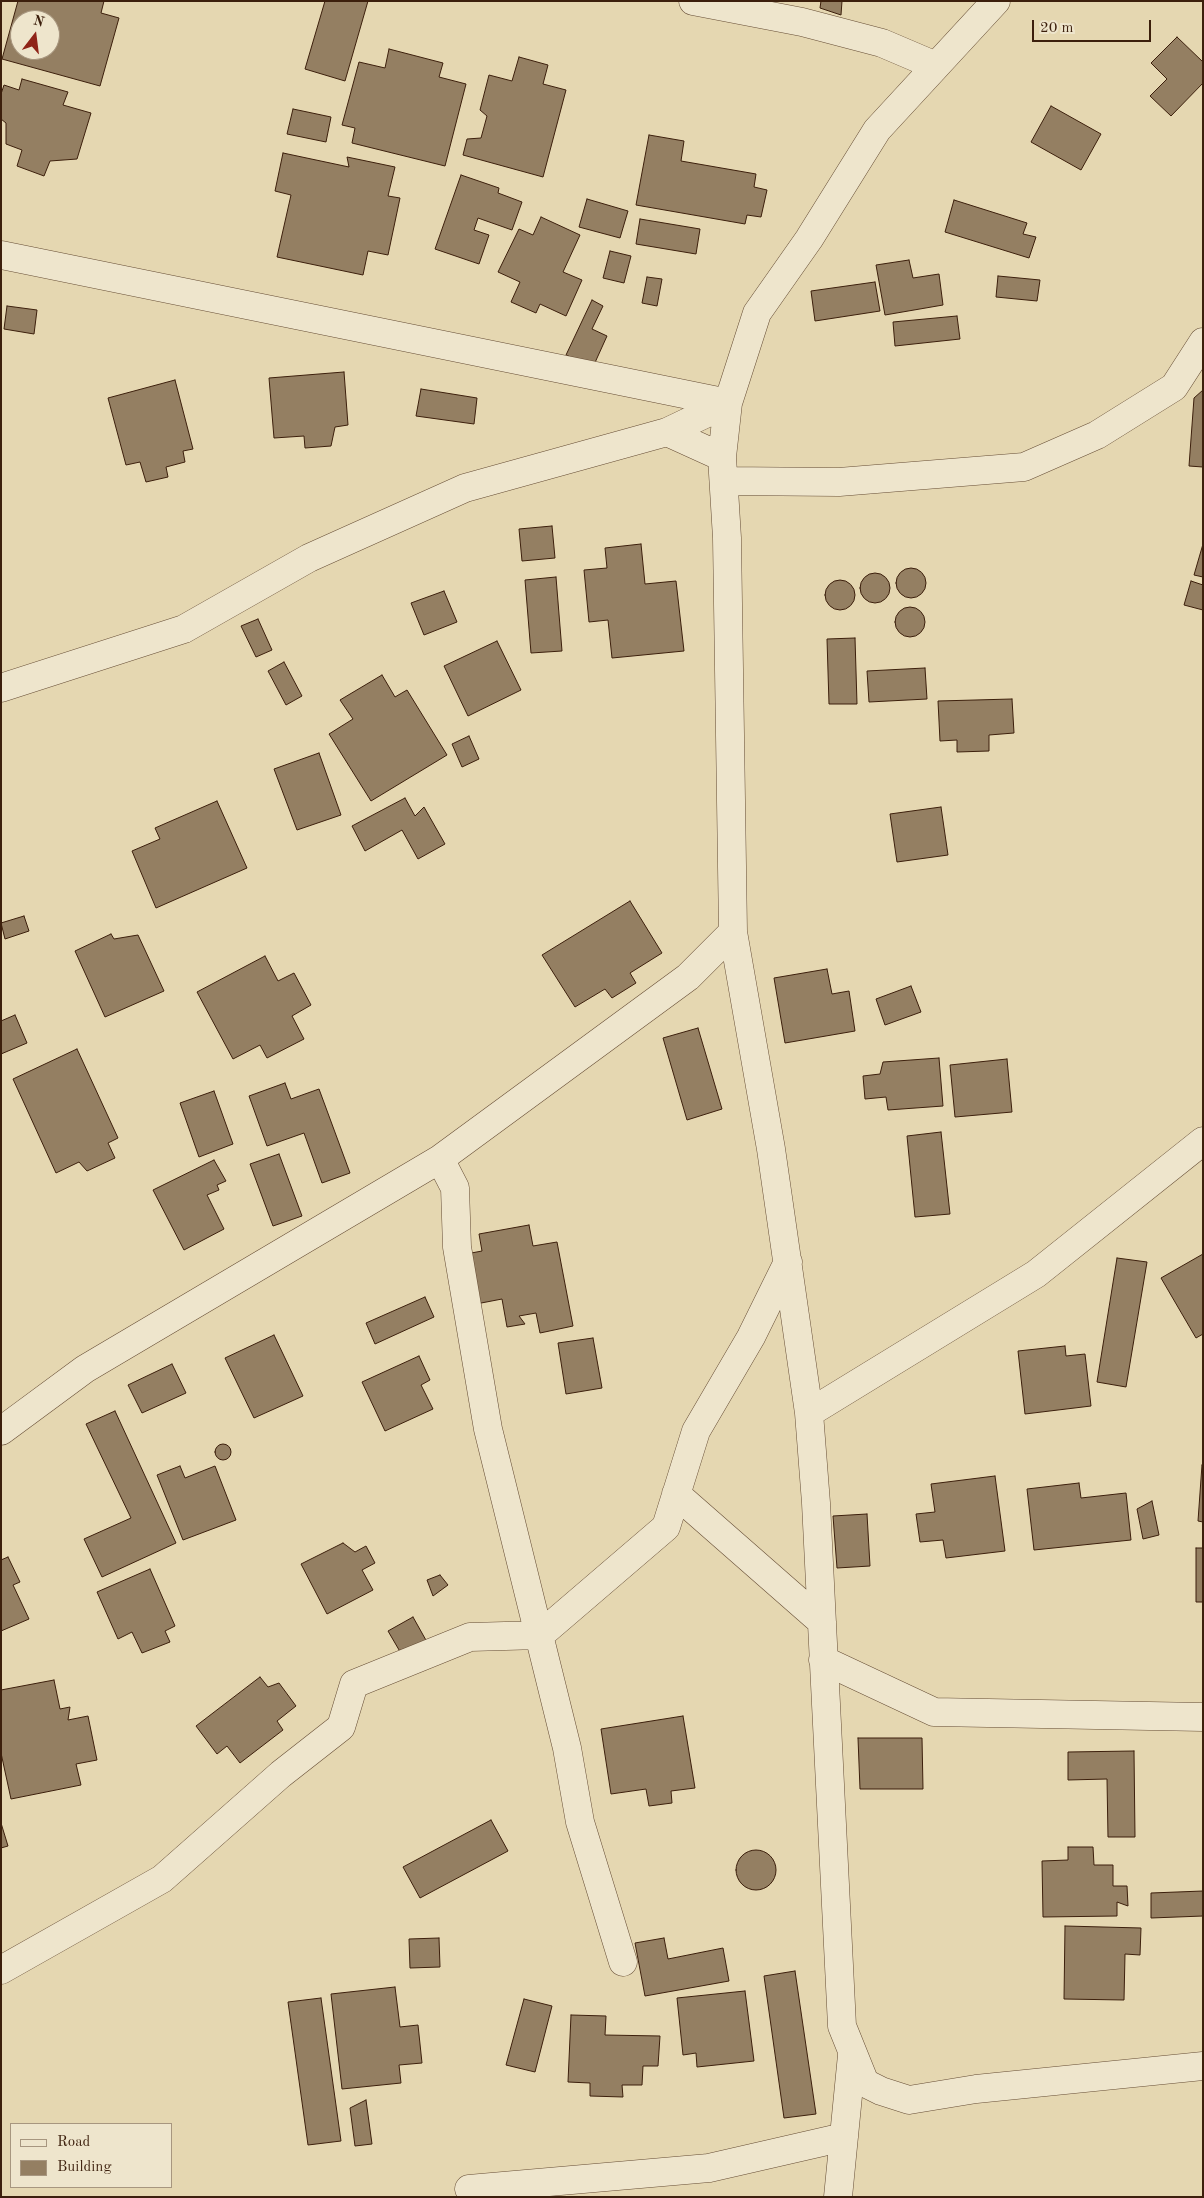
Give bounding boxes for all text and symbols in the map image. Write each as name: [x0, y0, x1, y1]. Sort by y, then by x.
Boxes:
north arrow: [10, 10, 60, 60]
scale bar: [1034, 10, 1153, 42]
text: N: [32, 13, 46, 30]
text: 20 m: [1040, 21, 1074, 36]
legend: [10, 2123, 172, 2188]
text: Road: [57, 2135, 90, 2150]
text: Building: [57, 2160, 112, 2175]

